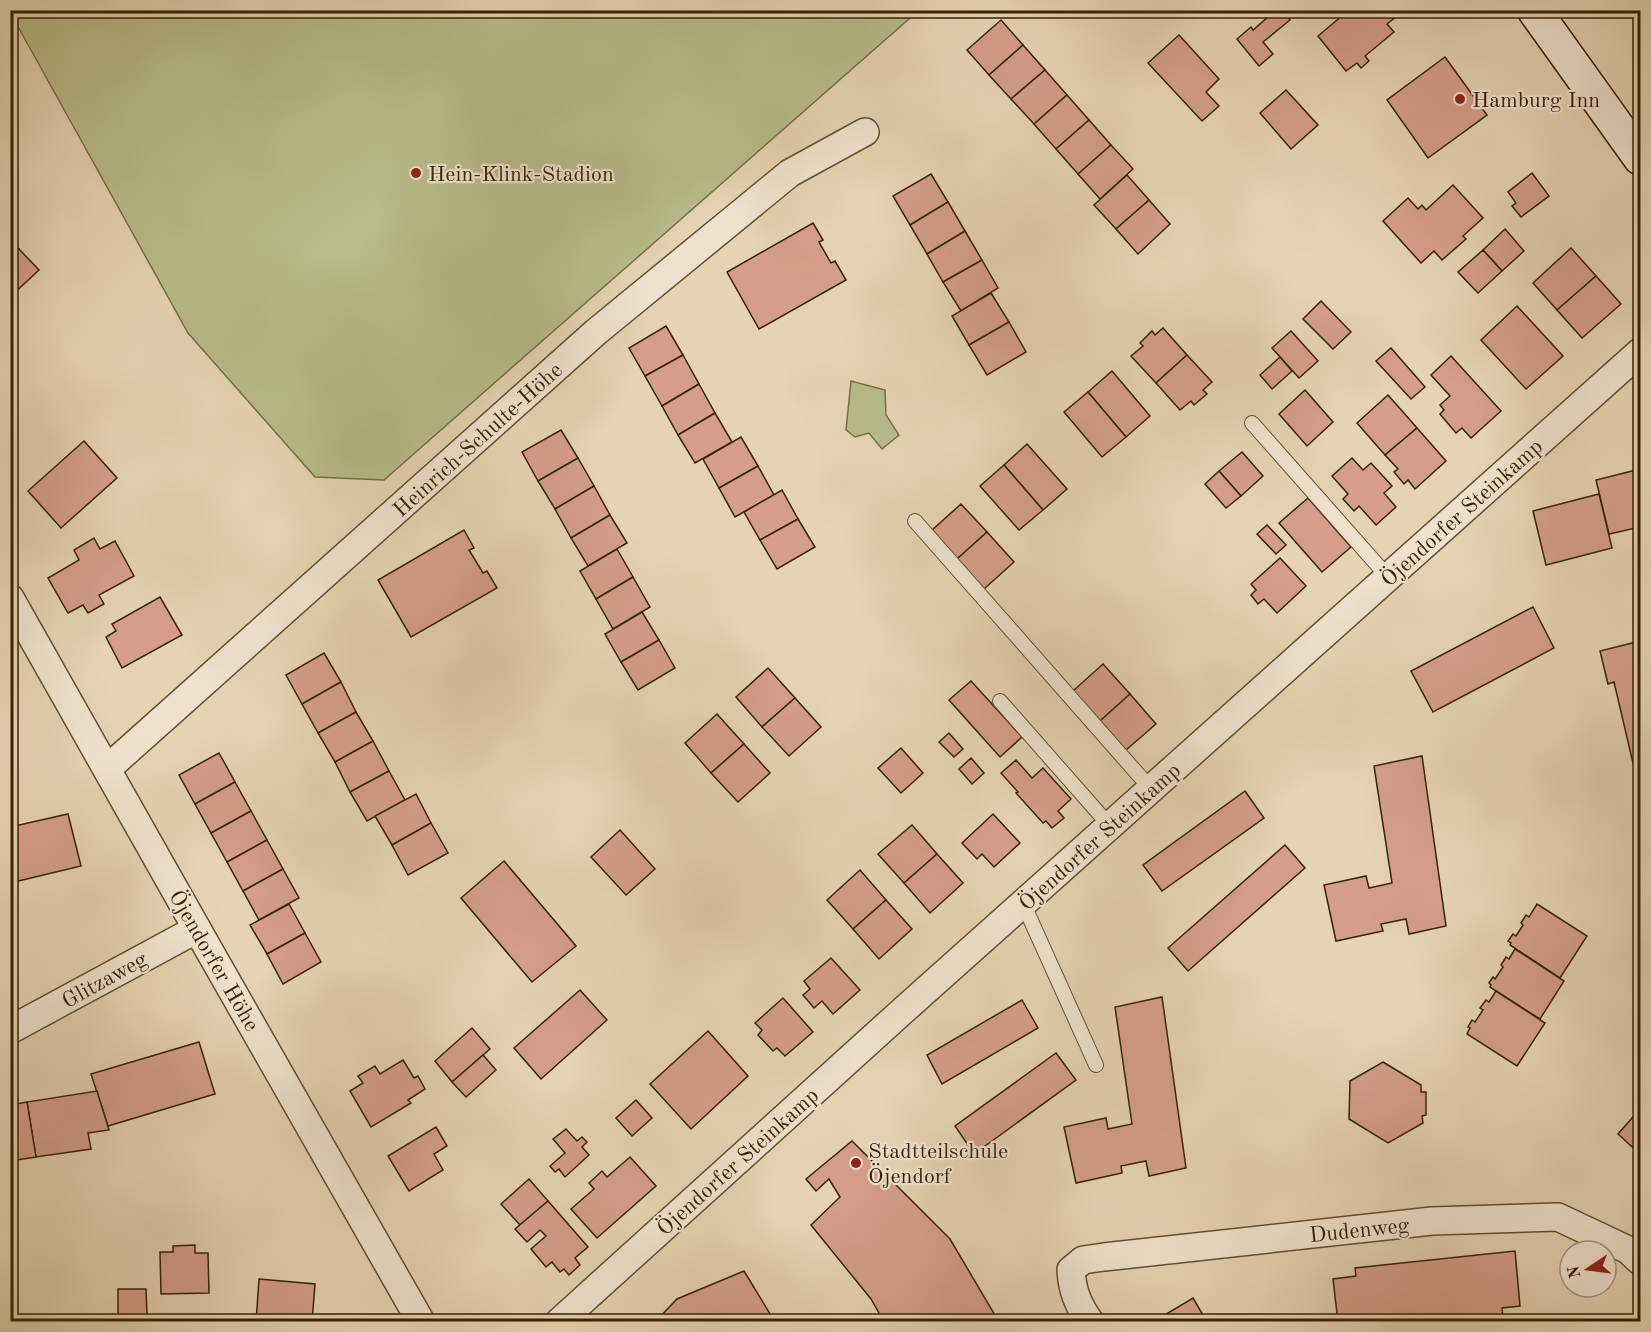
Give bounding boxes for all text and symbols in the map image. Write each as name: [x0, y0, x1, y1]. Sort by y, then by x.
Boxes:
place label: Hamburg Inn: [1472, 90, 1600, 112]
marker: Hamburg Inn: [1453, 92, 1467, 106]
place label: Hein-Klink-Stadion: [428, 164, 614, 186]
marker: Hein-Klink-Stadion: [409, 166, 423, 180]
street label: Heinrich-Schulte-Höhe: [390, 359, 567, 522]
street label: Öjendorfer Steinkamp: [1375, 433, 1547, 592]
street label: Öjendorfer Steinkamp: [1013, 757, 1185, 916]
street label: Öjendorfer Höhe: [164, 885, 265, 1035]
street label: Glitzaweg: [59, 948, 151, 1013]
street label: Öjendorfer Steinkamp: [651, 1082, 823, 1241]
place label: Stadtteilschule Öjendorf: [868, 1141, 1008, 1188]
marker: Stadtteilschule Öjendorf: [849, 1156, 863, 1170]
street label: Dudenweg: [1308, 1215, 1410, 1247]
north arrow: [1558, 1239, 1618, 1299]
text: N: [1566, 1263, 1585, 1280]

